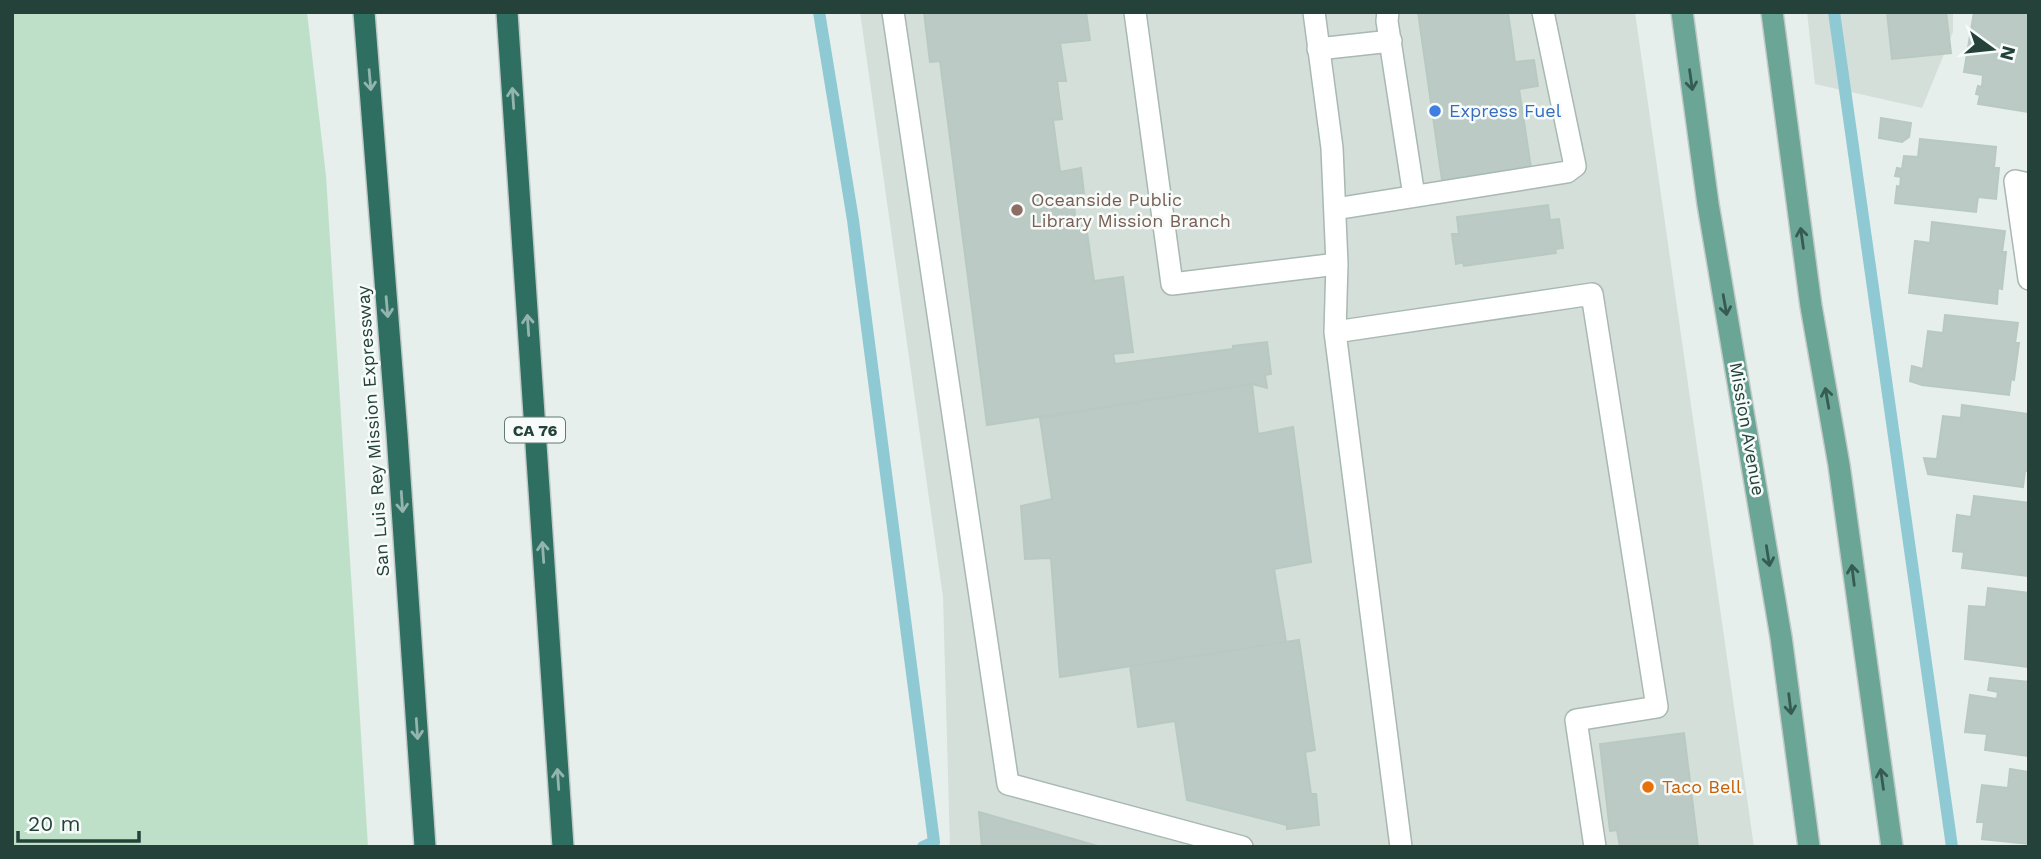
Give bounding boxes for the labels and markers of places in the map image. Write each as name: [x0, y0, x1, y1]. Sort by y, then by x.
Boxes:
place label: Express Fuel: [1449, 100, 1562, 121]
marker: Express Fuel: [1427, 103, 1443, 119]
place label: Oceanside Public Library Mission Branch: [1031, 189, 1231, 231]
marker: Oceanside Public Library Mission Branch: [1009, 202, 1025, 218]
place label: Taco Bell: [1662, 776, 1742, 797]
marker: Taco Bell: [1640, 779, 1656, 795]

